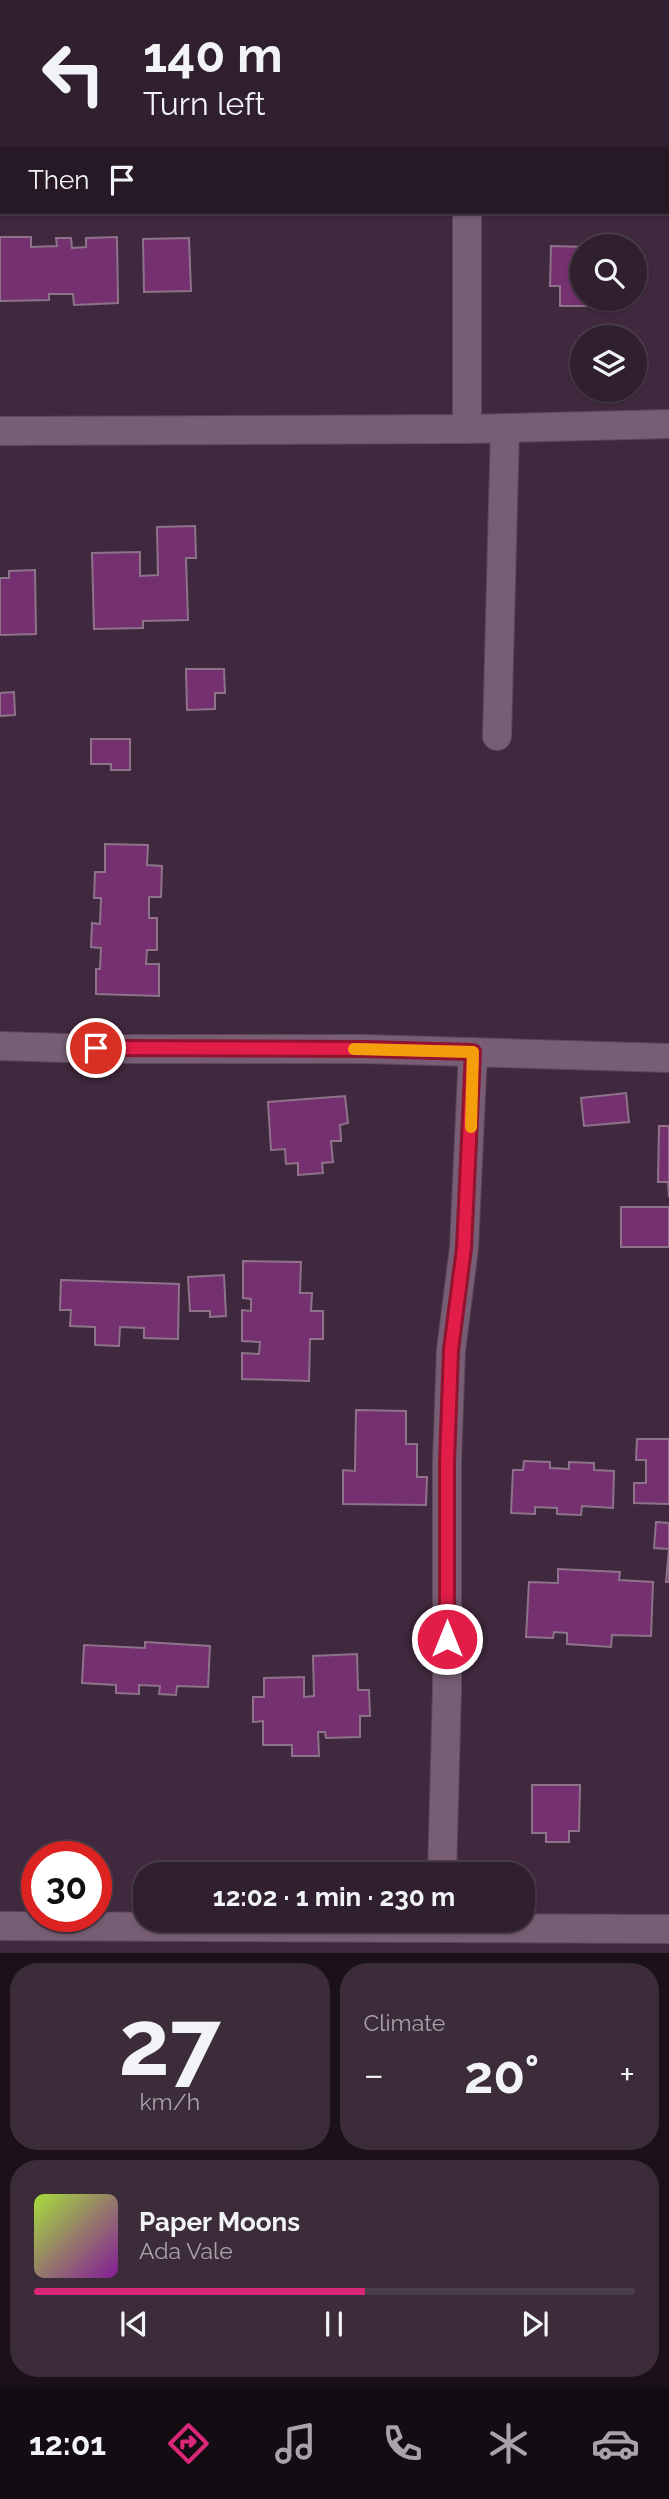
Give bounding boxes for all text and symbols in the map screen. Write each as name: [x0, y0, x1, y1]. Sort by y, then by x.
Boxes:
text: 140 m: [143, 26, 283, 83]
icon: left: [28, 28, 119, 119]
text: Turn left: [143, 85, 265, 122]
icon: arrive: [103, 161, 141, 199]
text: Then: [28, 165, 89, 195]
map controls: [570, 234, 647, 402]
button: search: [570, 234, 647, 311]
button: layers: [570, 325, 647, 402]
pin: [66, 1018, 126, 1078]
icon: arrive: [77, 1029, 115, 1067]
position arrow: [410, 1602, 484, 1676]
speed limit sign: 30: [21, 1841, 112, 1932]
text: 12:02 · 1 min · 230 m: [213, 1882, 455, 1912]
text: 27: [119, 1989, 221, 2096]
text: Climate: [364, 2009, 445, 2036]
text: 20°: [464, 2044, 539, 2105]
text: −: [364, 2052, 384, 2097]
text: +: [619, 2052, 635, 2097]
text: km/h: [139, 2088, 200, 2115]
text: Paper Moons: [139, 2207, 300, 2237]
text: Ada Vale: [139, 2237, 233, 2264]
icon: previous: [115, 2305, 153, 2343]
icon: pause: [315, 2305, 353, 2343]
icon: next: [516, 2305, 554, 2343]
icon: directions: [164, 2419, 213, 2468]
icon: music: [271, 2419, 320, 2468]
icon: phone: [378, 2419, 427, 2468]
icon: climate: [484, 2419, 533, 2468]
icon: car: [591, 2419, 640, 2468]
text: 12:01: [29, 2425, 106, 2462]

